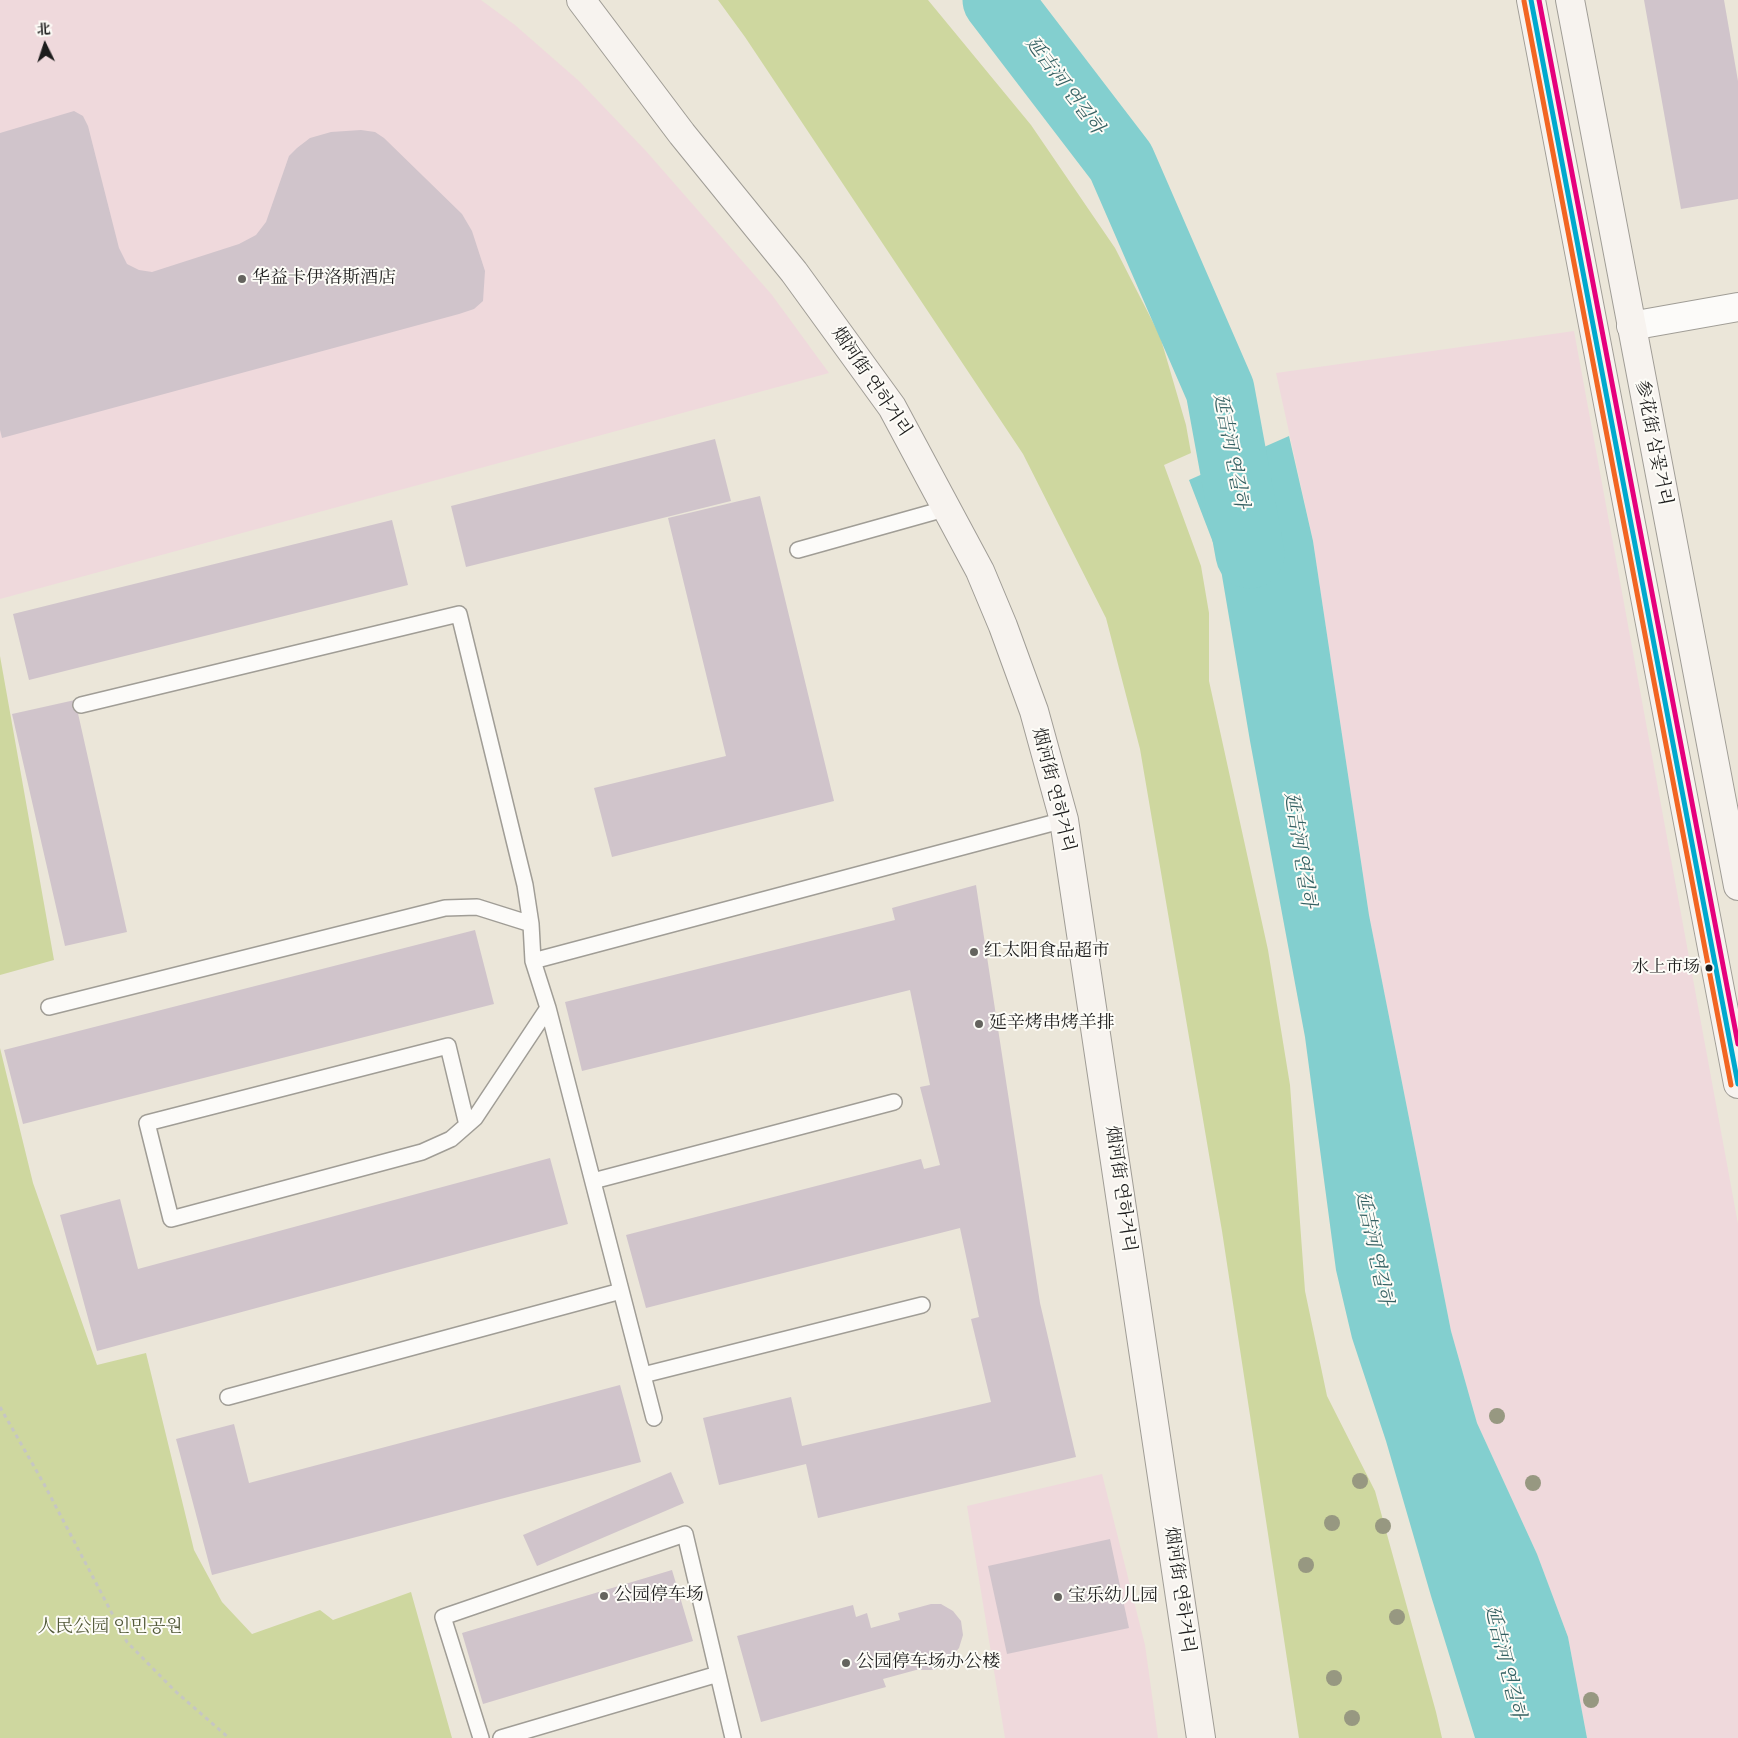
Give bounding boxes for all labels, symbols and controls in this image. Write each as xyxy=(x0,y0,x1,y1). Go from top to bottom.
north arrow xyxy=(20,20,70,70)
text: 北 xyxy=(36,21,51,39)
water label: 延吉河 연길하 xyxy=(1020,33,1108,139)
place label: 华益卡伊洛斯酒店 xyxy=(252,268,396,290)
marker: 华益卡伊洛斯酒店 xyxy=(236,273,248,285)
street label: 烟河街 연하거리 xyxy=(826,323,916,441)
street label: 参花街 삼꽃거리 xyxy=(1630,378,1676,508)
water label: 延吉河 연길하 xyxy=(1208,392,1252,510)
street label: 烟河街 연하거리 xyxy=(1027,726,1079,854)
water label: 延吉河 연길하 xyxy=(1279,791,1319,909)
place label: 红太阳食品超市 xyxy=(984,941,1110,963)
marker: 红太阳食品超市 xyxy=(968,946,980,958)
place label: 水上市场 xyxy=(1632,958,1700,978)
marker: 水上市场 xyxy=(1704,963,1714,973)
place label: 延辛烤串烤羊排 xyxy=(989,1013,1115,1035)
marker: 延辛烤串烤羊排 xyxy=(973,1018,985,1030)
street label: 烟河街 연하거리 xyxy=(1100,1124,1140,1254)
water label: 延吉河 연길하 xyxy=(1350,1189,1396,1307)
street label: 烟河街 연하거리 xyxy=(1159,1525,1199,1655)
place label: 公园停车场 xyxy=(614,1585,704,1607)
place label: 宝乐幼儿园 xyxy=(1068,1586,1158,1608)
marker: 公园停车场 xyxy=(598,1590,610,1602)
marker: 宝乐幼儿园 xyxy=(1052,1591,1064,1603)
water label: 延吉河 연길하 xyxy=(1479,1603,1529,1721)
park label: 人民公园 인민공원 xyxy=(37,1617,183,1639)
place label: 公园停车场办公楼 xyxy=(856,1652,1000,1674)
marker: 公园停车场办公楼 xyxy=(840,1657,852,1669)

